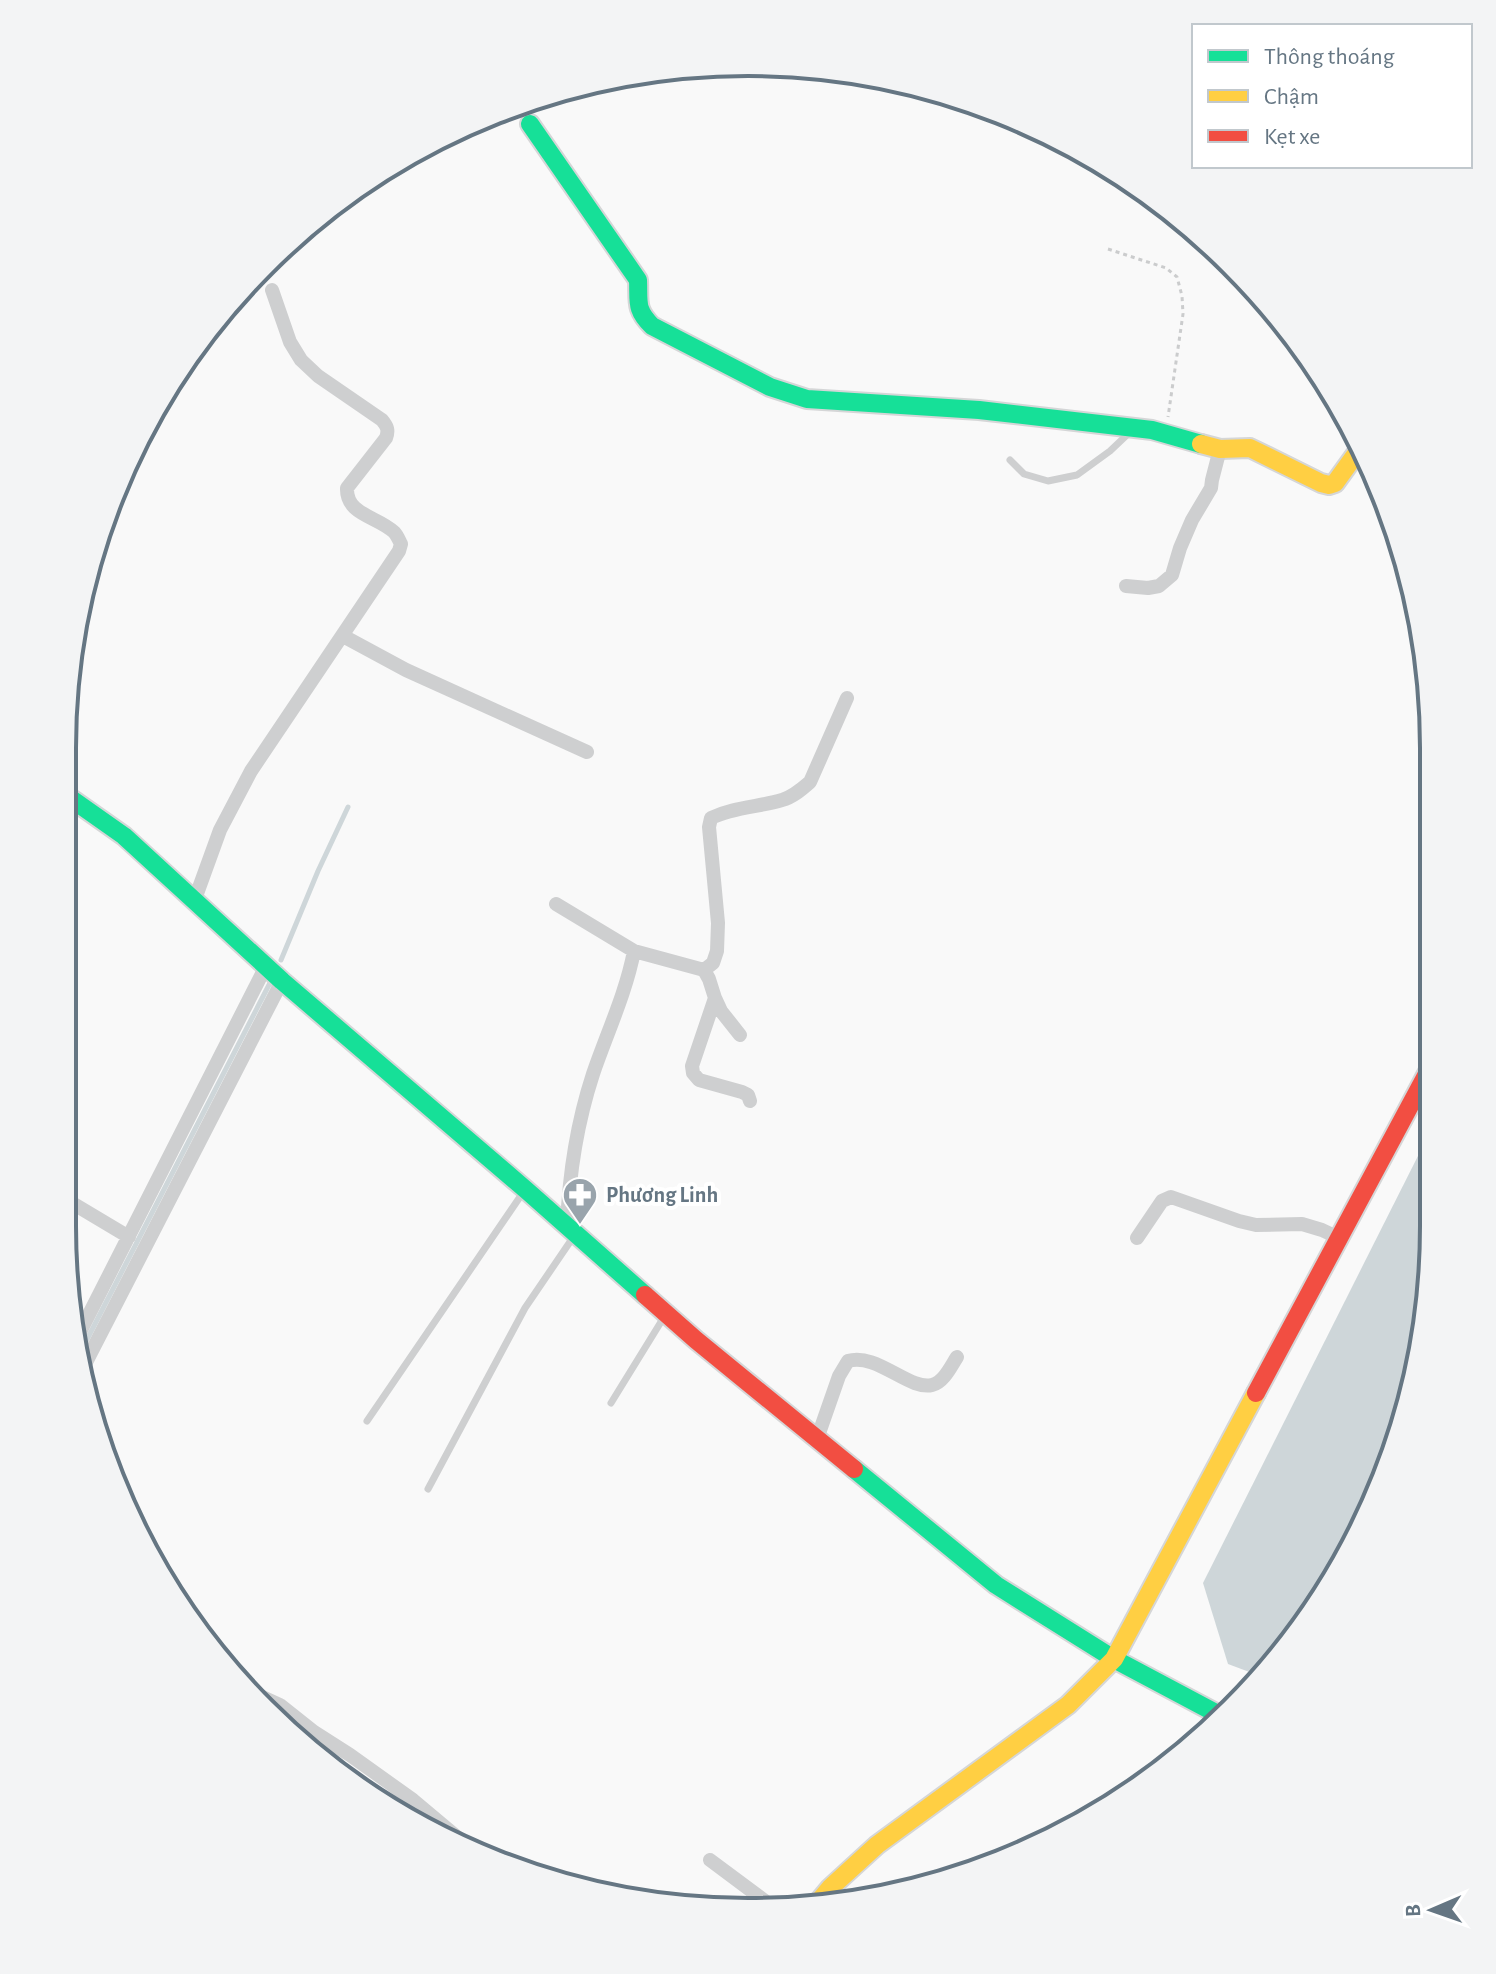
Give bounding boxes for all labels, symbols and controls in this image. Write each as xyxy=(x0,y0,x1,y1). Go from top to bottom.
legend xyxy=(1192,24,1472,168)
text: Thông thoáng xyxy=(1264,45,1395,69)
text: Chậm xyxy=(1264,85,1319,109)
text: Kẹt xe xyxy=(1264,125,1320,149)
pharmacy icon: Phương Linh xyxy=(561,1176,599,1226)
place label: Phương Linh xyxy=(606,1184,718,1206)
north arrow xyxy=(1392,1870,1472,1950)
text: B xyxy=(1402,1904,1424,1917)

